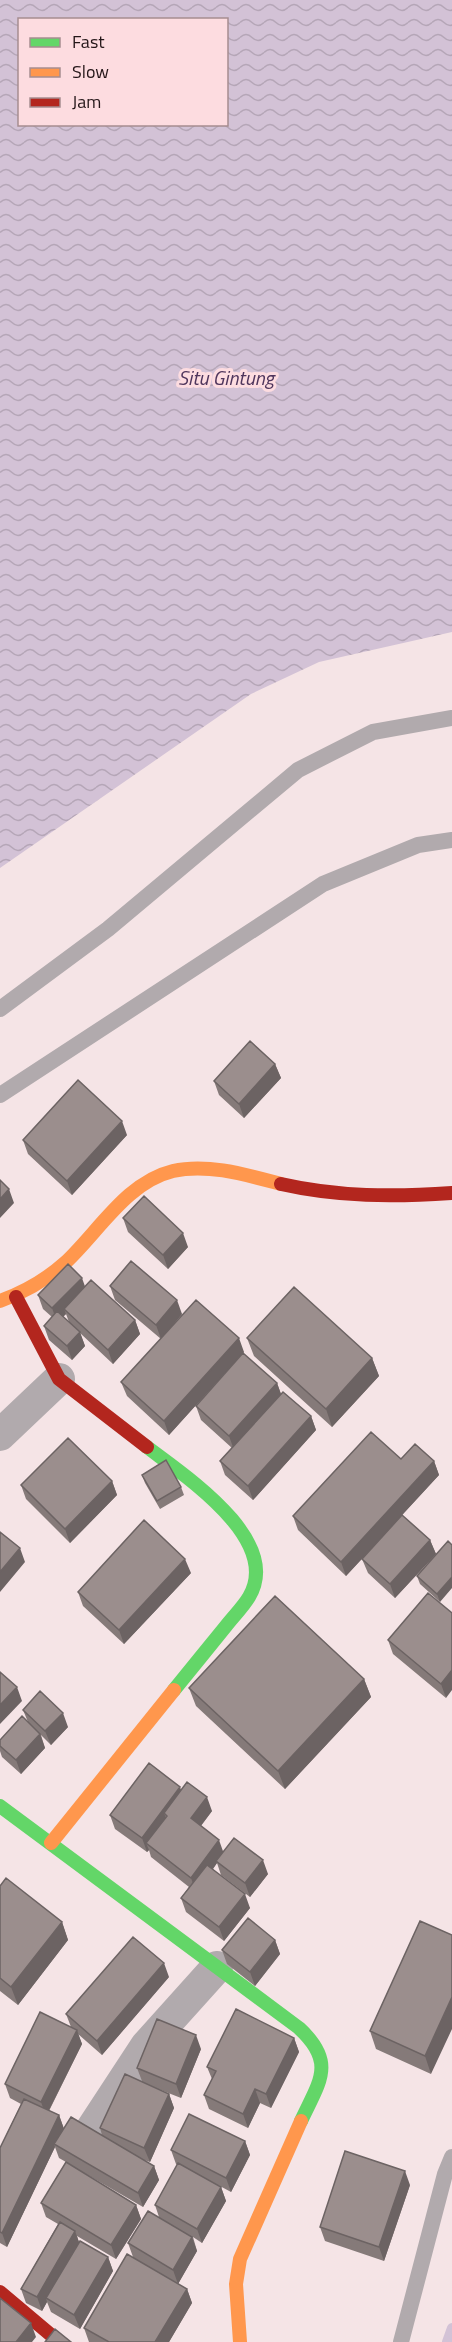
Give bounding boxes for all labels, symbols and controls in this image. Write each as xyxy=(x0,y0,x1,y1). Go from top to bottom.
legend xyxy=(18,18,228,126)
text: Fast xyxy=(72,28,105,55)
text: Slow xyxy=(72,58,109,85)
text: Jam xyxy=(72,88,101,115)
water label: Situ Gintung xyxy=(178,362,277,393)

